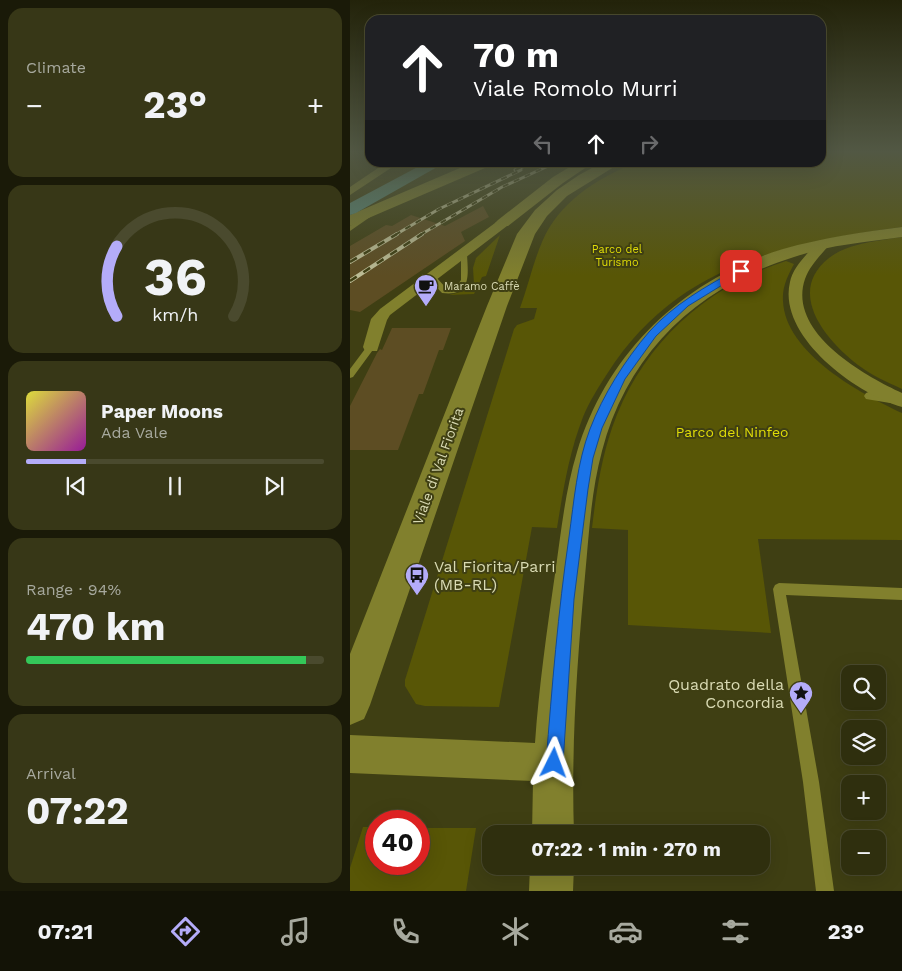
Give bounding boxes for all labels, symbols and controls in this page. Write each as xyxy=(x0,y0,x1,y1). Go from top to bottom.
text: 70 m xyxy=(473,34,559,76)
icon: ahead xyxy=(390,35,455,100)
text: Climate xyxy=(26,58,86,77)
text: Viale Romolo Murri xyxy=(473,76,678,101)
text: 23° xyxy=(143,83,207,127)
text: − xyxy=(26,89,43,122)
text: + xyxy=(307,89,324,122)
icon: left xyxy=(529,130,557,158)
icon: ahead xyxy=(582,130,610,158)
icon: right xyxy=(635,130,663,158)
park label: Parco del Turismo xyxy=(592,243,643,269)
text: 36 xyxy=(144,247,206,308)
pin xyxy=(720,250,762,292)
icon: arrive xyxy=(727,257,755,285)
cafe icon: Maramo Caffè xyxy=(413,273,439,307)
place label: Maramo Caffè xyxy=(444,280,520,293)
text: km/h xyxy=(152,304,198,325)
text: Paper Moons xyxy=(101,400,223,423)
street label: Viale di Val Fiorita xyxy=(409,405,467,527)
text: Ada Vale xyxy=(101,423,168,442)
park label: Parco del Ninfeo xyxy=(676,424,788,440)
icon: previous xyxy=(62,472,90,500)
icon: pause xyxy=(161,472,189,500)
icon: next xyxy=(260,472,288,500)
place label: Val Fiorita/Parri (MB-RL) xyxy=(434,557,556,594)
bus stop icon: Val Fiorita/Parri (MB-RL) xyxy=(404,562,430,596)
text: Range · 94% xyxy=(26,580,121,599)
text: 470 km xyxy=(26,605,166,649)
map controls xyxy=(841,665,886,875)
button: search xyxy=(841,665,886,710)
place label: Quadrato della Concordia xyxy=(668,675,784,712)
place icon: Quadrato della Concordia xyxy=(788,680,814,714)
button: layers xyxy=(841,720,886,765)
position arrow xyxy=(527,736,579,788)
text: Arrival xyxy=(26,764,76,783)
button: + xyxy=(841,775,886,820)
text: 07:22 xyxy=(26,789,129,833)
speed limit sign: 40 xyxy=(365,810,430,875)
button: − xyxy=(841,830,886,875)
text: 07:22 · 1 min · 270 m xyxy=(531,838,721,861)
icon: directions xyxy=(168,914,203,949)
icon: music xyxy=(278,914,313,949)
icon: phone xyxy=(388,914,423,949)
icon: climate xyxy=(498,914,533,949)
icon: car xyxy=(608,914,643,949)
icon: filters xyxy=(718,914,753,949)
text: 07:21 xyxy=(37,919,93,944)
text: 23° xyxy=(827,919,864,944)

